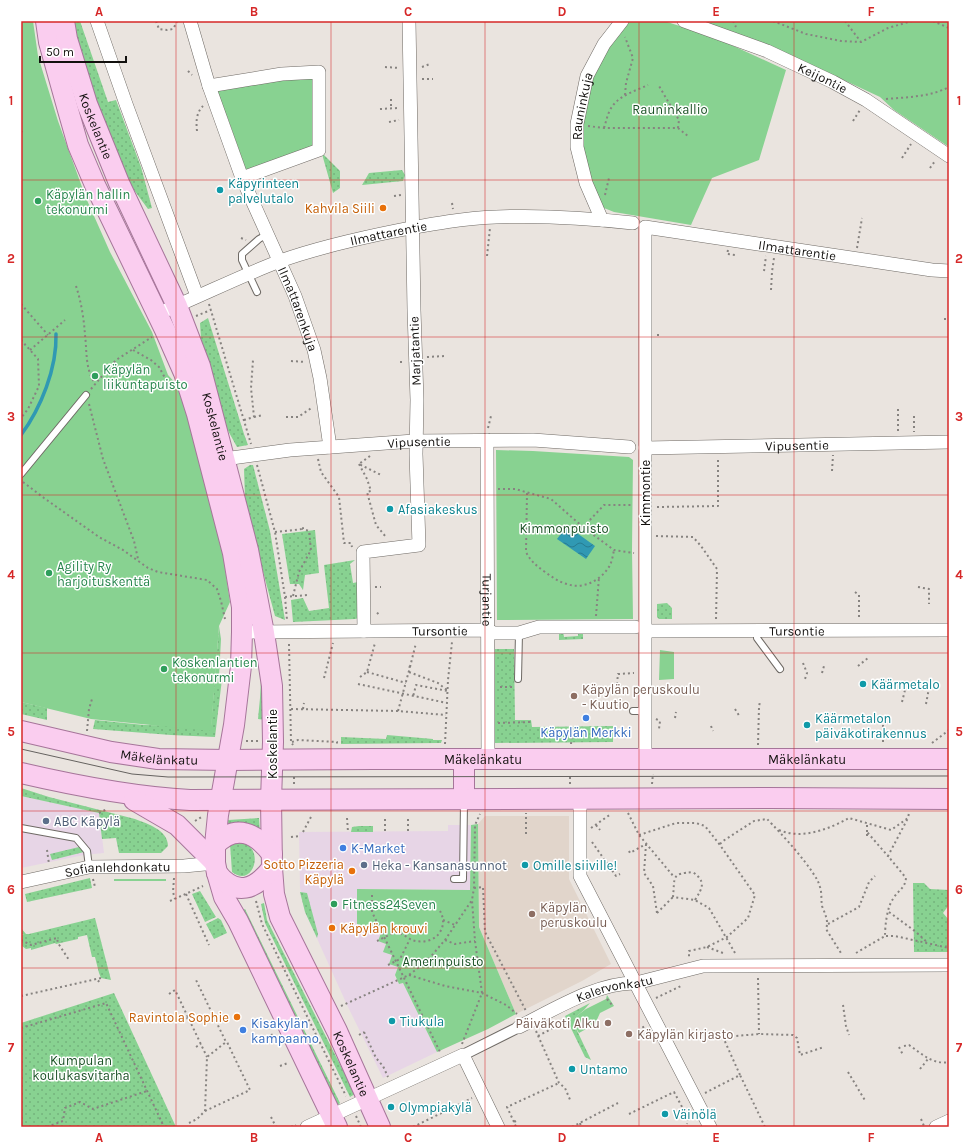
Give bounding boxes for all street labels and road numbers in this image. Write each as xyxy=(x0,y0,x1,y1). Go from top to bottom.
street label: Keijontie xyxy=(796,59,850,96)
street label: Rauninkuja xyxy=(569,69,596,140)
street label: Koskelantie xyxy=(77,91,116,162)
street label: Ilmattarentie xyxy=(348,218,428,248)
street label: Ilmattarentie xyxy=(757,237,837,263)
street label: Ilmattarenkuja xyxy=(275,264,321,353)
street label: Marjatantie xyxy=(406,316,424,386)
street label: Koskelantie xyxy=(200,390,232,462)
street label: Vipusentie xyxy=(387,433,451,450)
street label: Vipusentie xyxy=(765,437,829,453)
street label: Kimmontie xyxy=(638,459,653,526)
street label: Turjantie xyxy=(480,574,495,627)
street label: Tursontie xyxy=(412,623,468,638)
street label: Tursontie xyxy=(769,623,825,638)
street label: Koskelantie xyxy=(265,709,280,779)
street label: Mäkelänkatu xyxy=(119,746,198,767)
street label: Mäkelänkatu xyxy=(444,752,522,767)
street label: Mäkelänkatu xyxy=(768,752,846,767)
street label: Sofianlehdonkatu xyxy=(63,859,171,880)
street label: Kalervonkatu xyxy=(574,971,655,1005)
street label: Koskelantie xyxy=(330,1029,373,1099)

